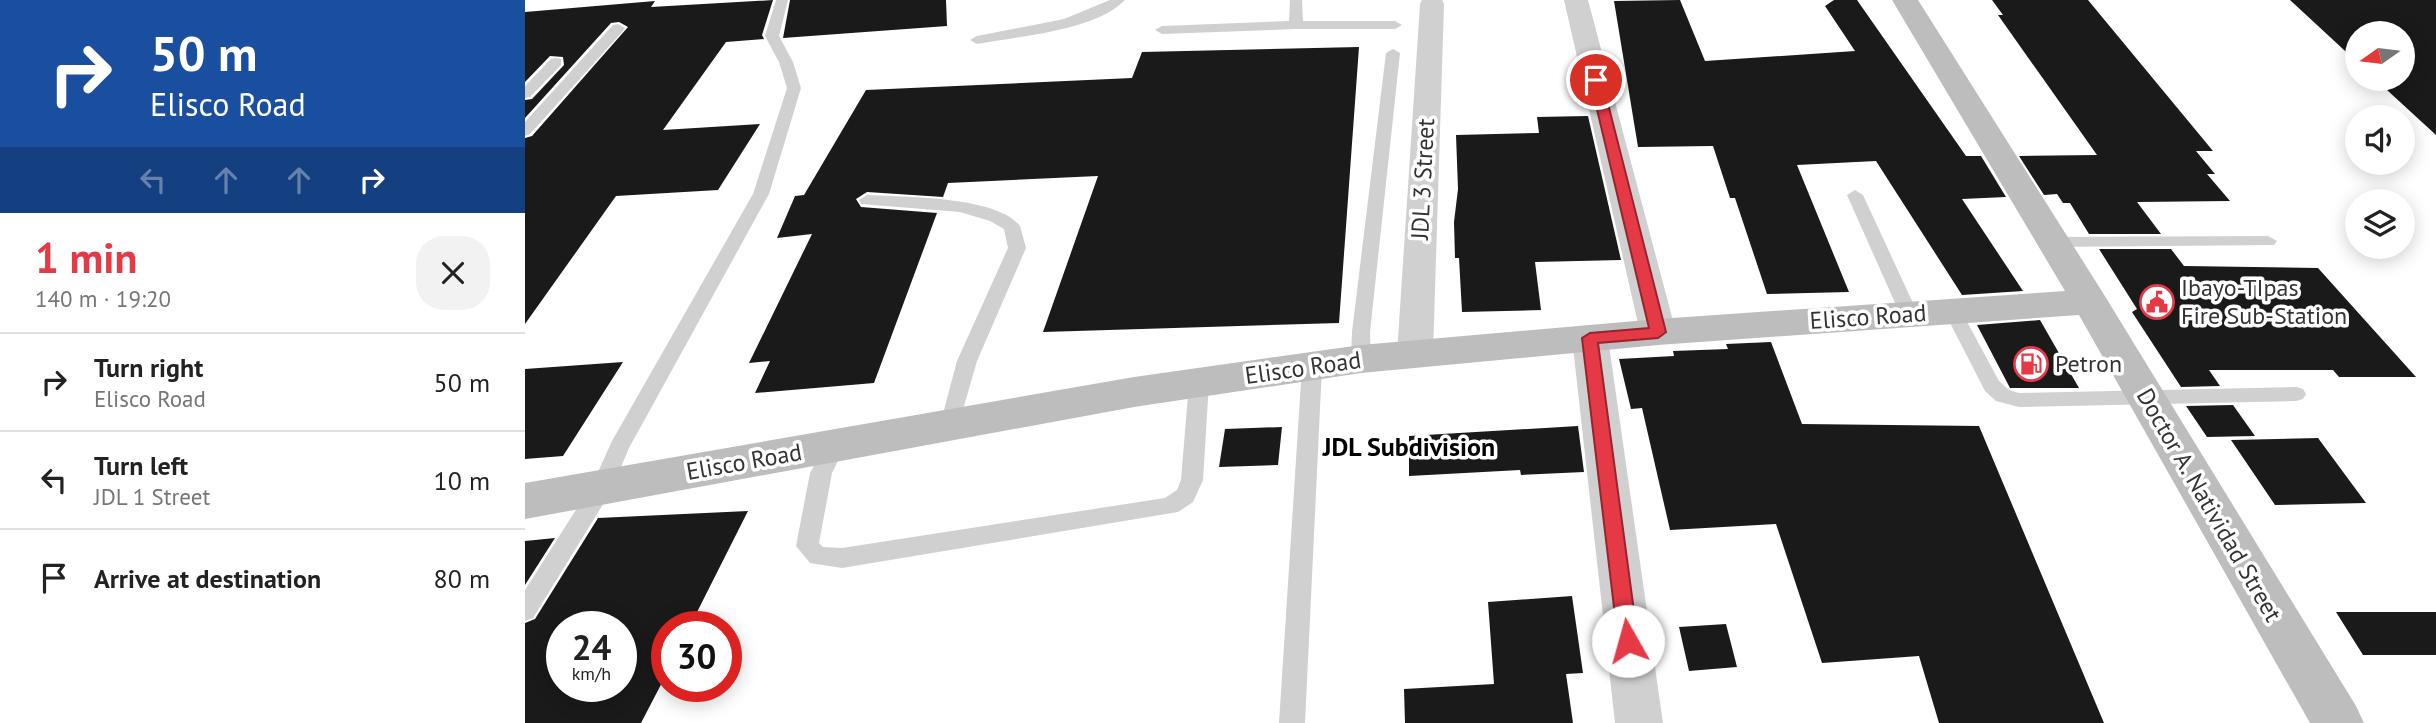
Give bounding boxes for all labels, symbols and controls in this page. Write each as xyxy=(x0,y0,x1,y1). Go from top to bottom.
text: 50 m xyxy=(150,21,257,85)
north arrow xyxy=(2345,21,2415,91)
map controls xyxy=(2345,21,2415,259)
icon: right xyxy=(35,28,126,119)
pin xyxy=(1566,50,1626,110)
icon: arrive xyxy=(1577,61,1615,99)
text: Elisco Road xyxy=(150,83,306,125)
button: sound xyxy=(2345,105,2415,175)
street label: JDL 3 Street xyxy=(1404,118,1441,241)
icon: left xyxy=(134,161,172,199)
icon: ahead xyxy=(207,161,245,199)
icon: ahead xyxy=(280,161,318,199)
icon: right xyxy=(353,161,391,199)
button: layers xyxy=(2345,189,2415,259)
text: 1 min xyxy=(35,230,137,285)
button: close xyxy=(416,236,490,310)
place label: Ibayo-TIpas Fire Sub-Station xyxy=(2181,272,2347,331)
public building icon: Ibayo-TIpas Fire Sub-Station xyxy=(2138,283,2176,321)
text: 140 m · 19:20 xyxy=(35,284,171,313)
street label: Elisco Road xyxy=(1809,297,1927,336)
street label: Elisco Road xyxy=(1243,344,1363,391)
fuel station icon: Petron xyxy=(2012,345,2050,383)
place label: Petron xyxy=(2055,348,2122,379)
text: Turn right xyxy=(94,351,203,384)
icon: right xyxy=(35,363,73,401)
text: 50 m xyxy=(434,366,490,399)
street label: Doctor A. Natividad Street xyxy=(2130,383,2289,627)
text: Elisco Road xyxy=(94,384,206,413)
district label: JDL Subdivision xyxy=(1322,430,1495,463)
street label: Elisco Road xyxy=(684,436,804,487)
text: Turn left xyxy=(94,449,188,482)
icon: left xyxy=(35,461,73,499)
text: 10 m xyxy=(434,464,490,497)
text: JDL 1 Street xyxy=(94,482,210,511)
icon: arrive xyxy=(35,559,73,597)
text: Arrive at destination xyxy=(94,562,321,595)
text: 80 m xyxy=(434,562,490,595)
position arrow xyxy=(1591,604,1665,678)
speed limit sign: 30 xyxy=(651,611,742,702)
text: 24 xyxy=(572,624,611,670)
text: km/h xyxy=(572,662,611,685)

